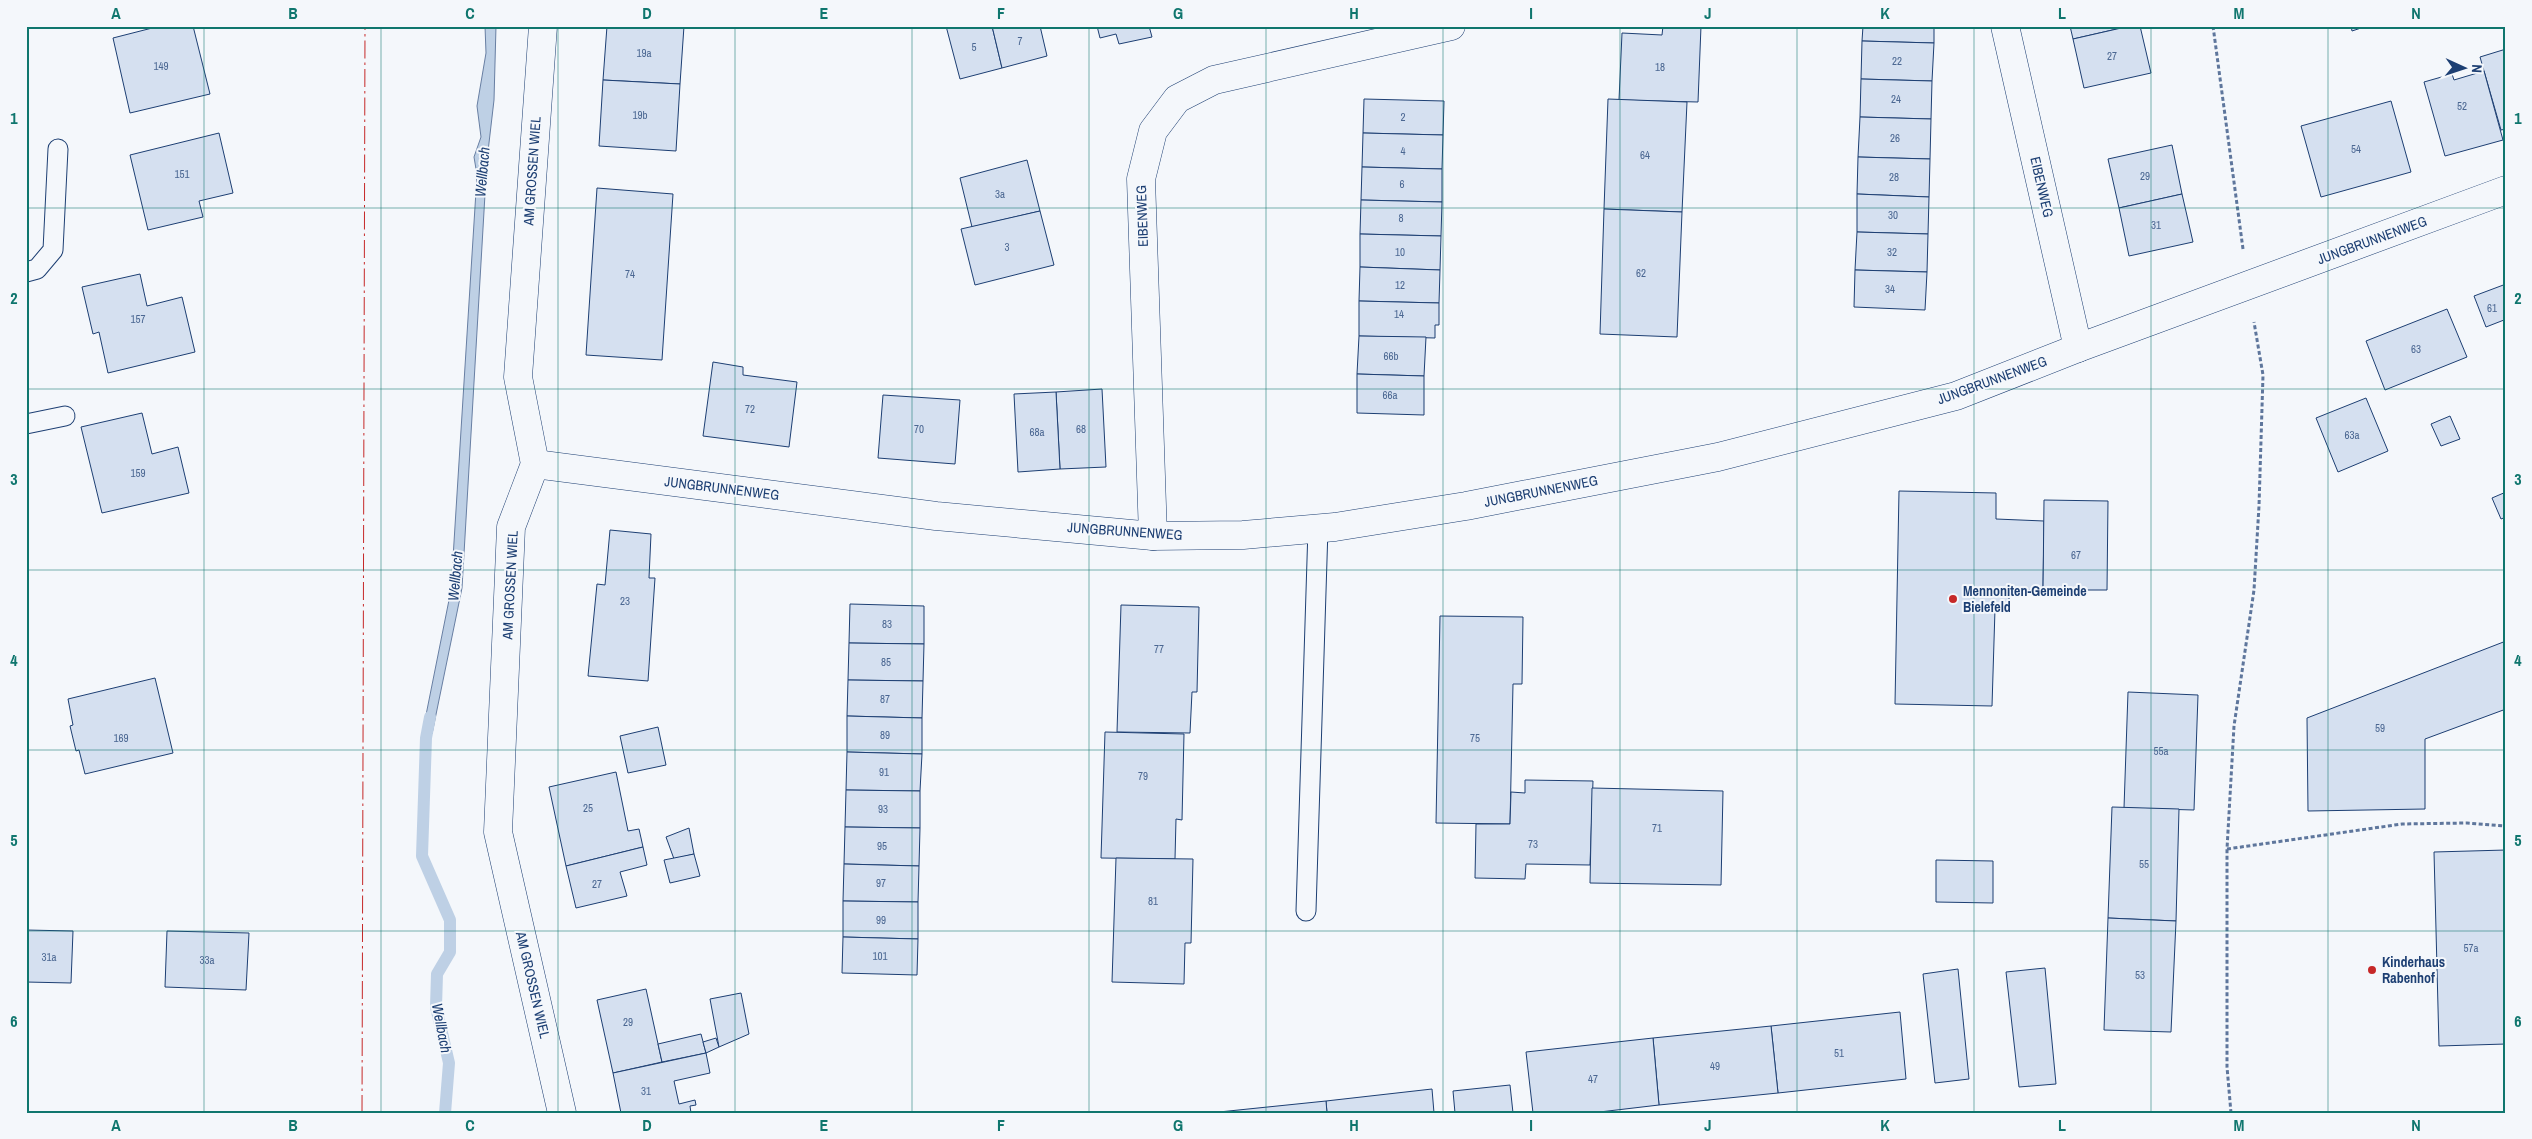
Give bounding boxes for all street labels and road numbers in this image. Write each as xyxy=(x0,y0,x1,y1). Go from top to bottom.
street label: AM GROSSEN WIEL xyxy=(519,115,545,227)
street label: EIBENWEG xyxy=(2026,155,2058,219)
street label: EIBENWEG xyxy=(1132,185,1152,247)
street label: JUNGBRUNNENWEG xyxy=(2315,212,2429,268)
street label: JUNGBRUNNENWEG xyxy=(1935,352,2049,408)
street label: JUNGBRUNNENWEG xyxy=(1483,471,1599,511)
street label: JUNGBRUNNENWEG xyxy=(664,472,780,504)
street label: JUNGBRUNNENWEG xyxy=(1067,518,1183,544)
street label: AM GROSSEN WIEL xyxy=(498,529,522,641)
street label: AM GROSSEN WIEL xyxy=(512,929,554,1041)

